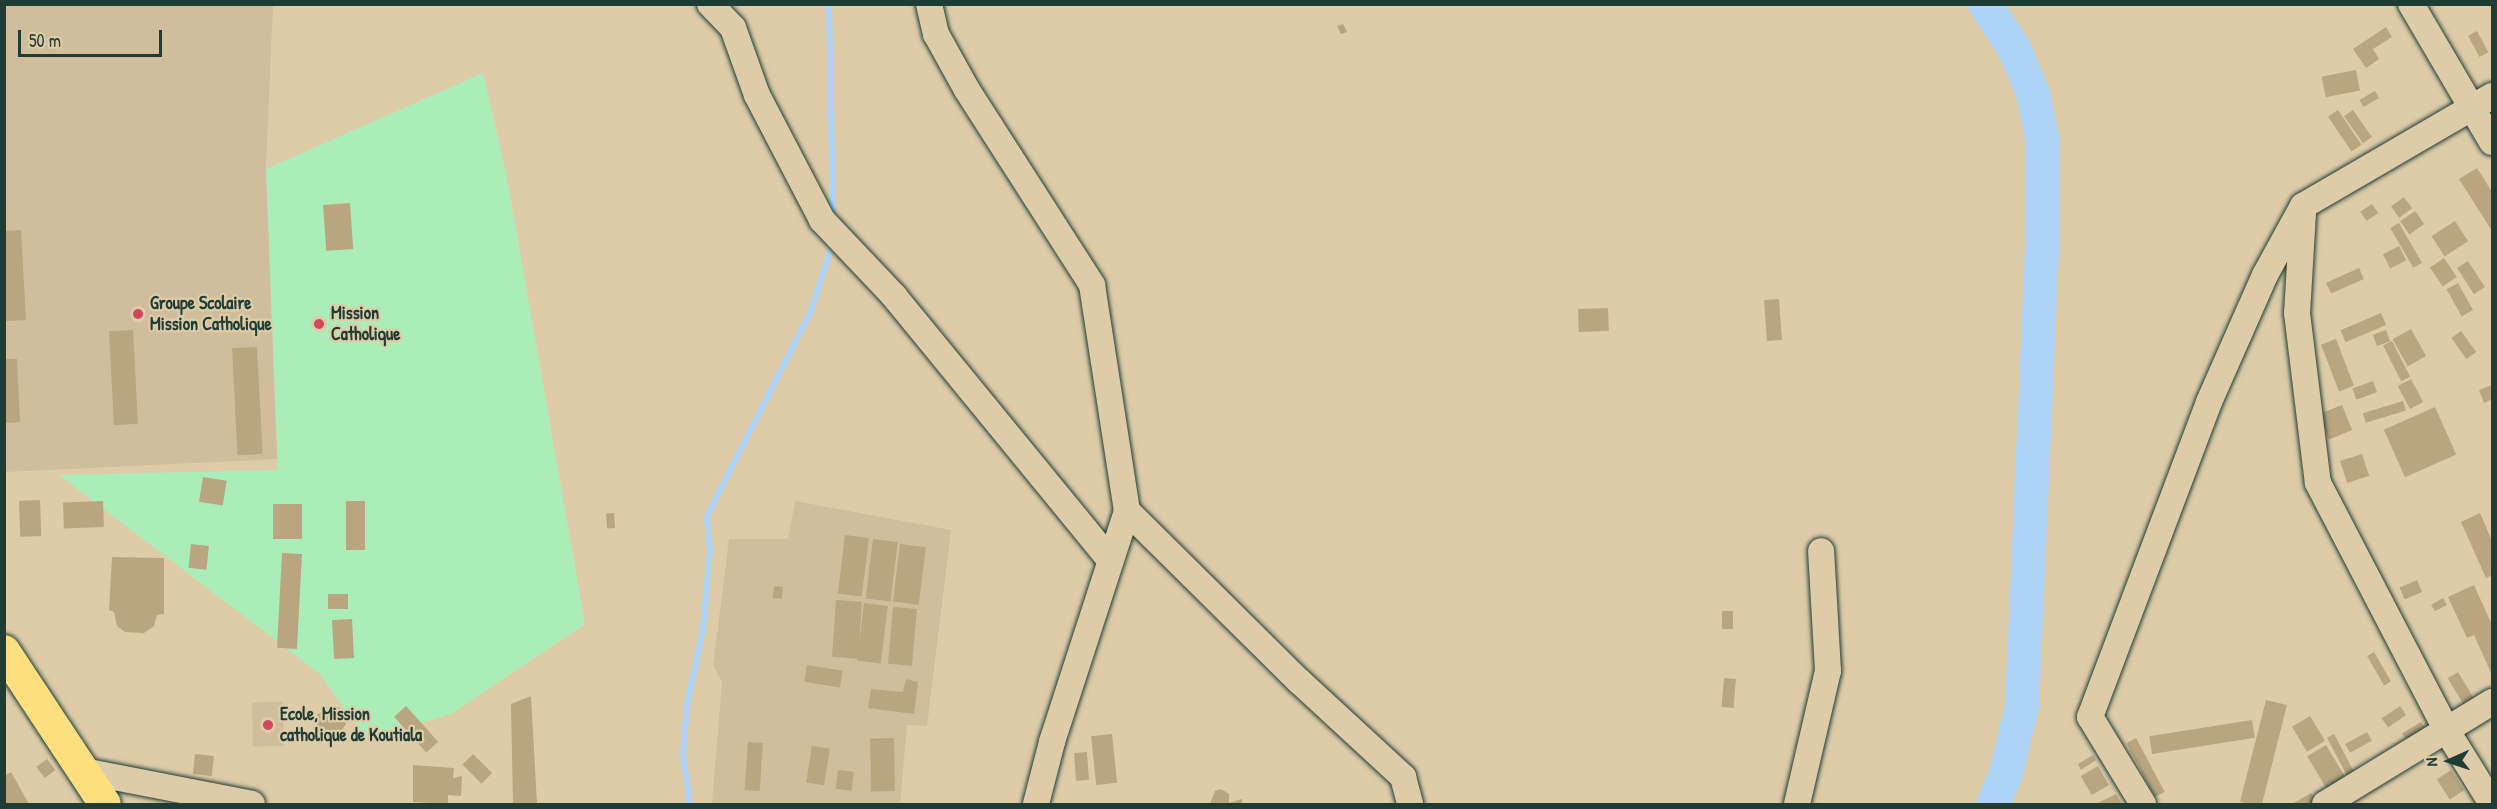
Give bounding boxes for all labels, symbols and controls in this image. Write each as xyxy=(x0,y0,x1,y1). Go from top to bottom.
scale bar xyxy=(21,18,165,56)
text: 50 m xyxy=(29,28,61,53)
place label: Groupe Scolaire Mission Catholique xyxy=(150,293,272,336)
place label: Mission Catholique xyxy=(331,303,400,346)
marker: Groupe Scolaire Mission Catholique xyxy=(131,307,145,321)
marker: Mission Catholique xyxy=(312,317,326,331)
place label: Ecole, Mission catholique de Koutiala xyxy=(280,704,422,746)
marker: Ecole, Mission catholique de Koutiala xyxy=(261,718,275,732)
north arrow xyxy=(2419,731,2479,791)
text: N xyxy=(2420,757,2442,767)

